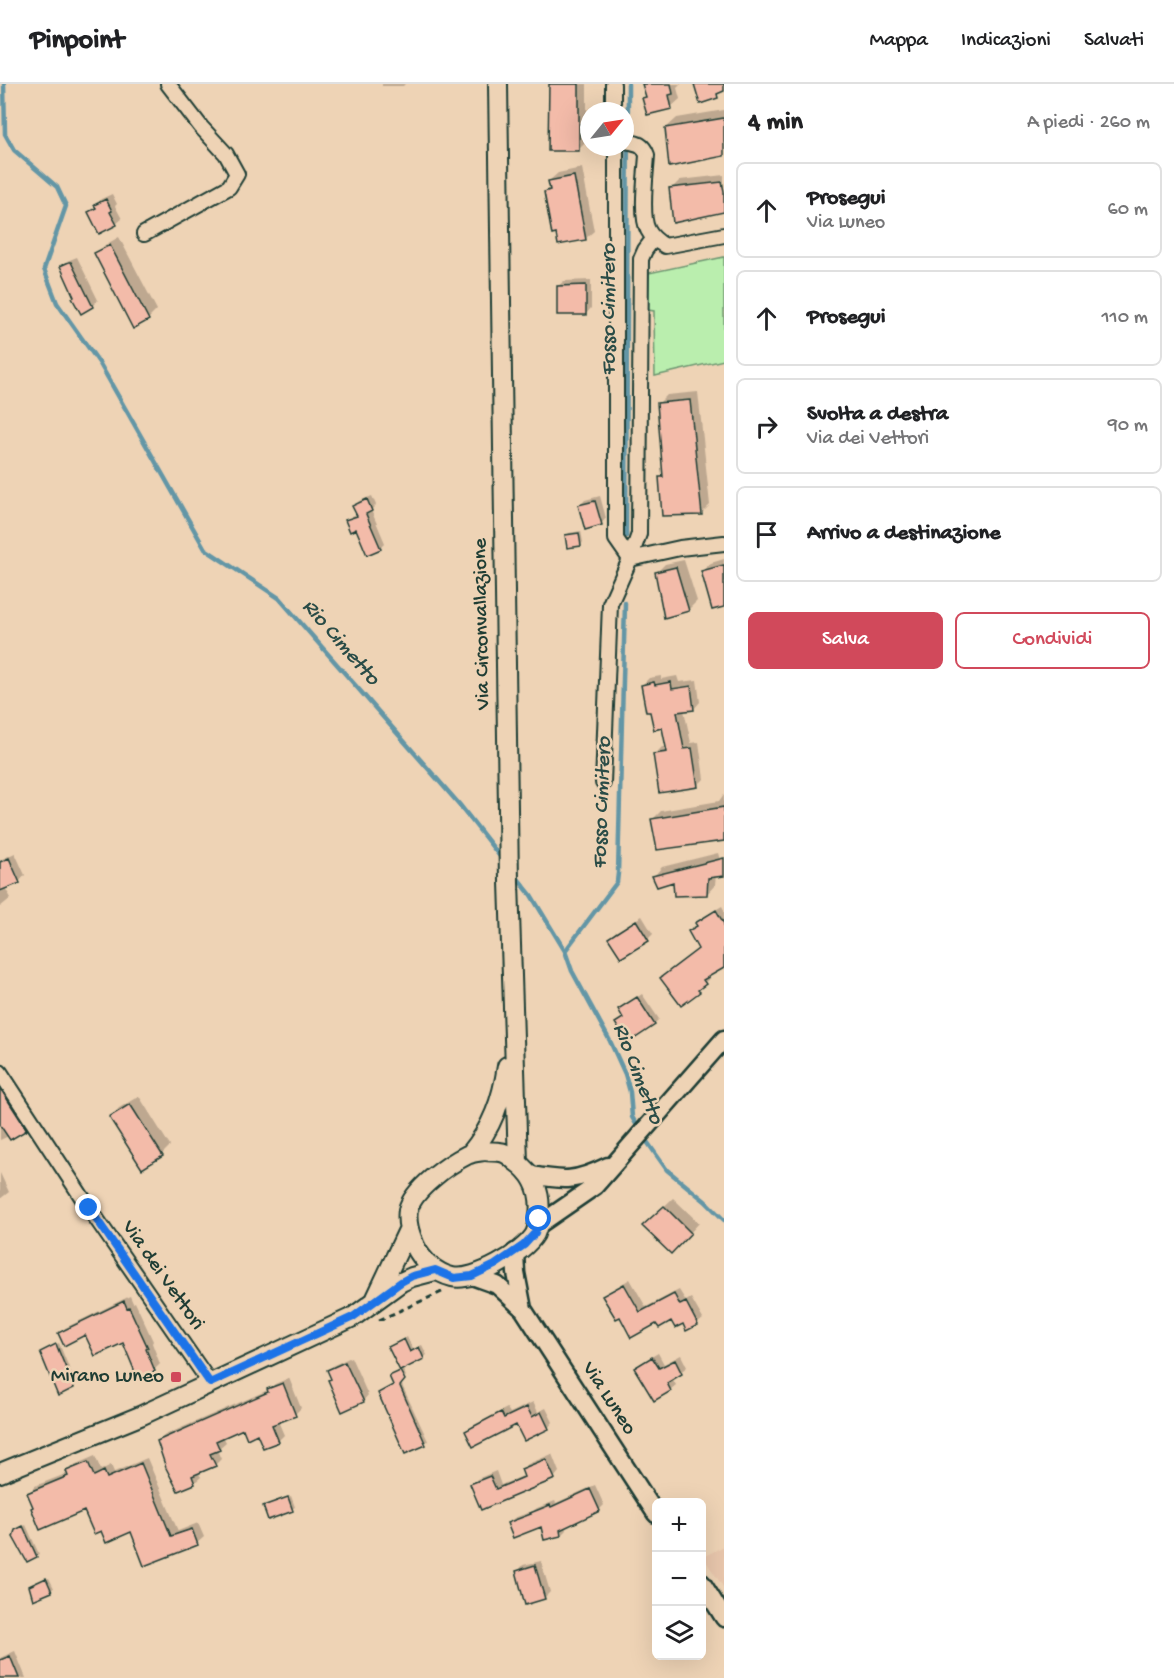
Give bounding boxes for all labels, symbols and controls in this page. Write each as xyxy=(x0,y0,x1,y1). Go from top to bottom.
text: Pinpoint xyxy=(30,25,124,58)
text: Mappa xyxy=(869,29,928,54)
text: Indicazioni xyxy=(961,29,1051,54)
text: Salvati xyxy=(1084,29,1144,54)
north arrow xyxy=(580,102,634,156)
text: 4 min xyxy=(748,108,803,139)
text: A piedi · 260 m xyxy=(1027,112,1150,135)
text: Prosegui xyxy=(807,186,885,212)
icon: ahead xyxy=(750,194,783,227)
text: 60 m xyxy=(1108,199,1148,222)
text: Via Luneo xyxy=(807,212,885,235)
water label: Fosso Cimitero xyxy=(597,242,623,376)
icon: ahead xyxy=(750,302,783,335)
text: Prosegui xyxy=(807,305,885,331)
text: 110 m xyxy=(1102,307,1148,330)
text: Svolta a destra xyxy=(807,402,948,428)
icon: right xyxy=(750,410,783,443)
text: 90 m xyxy=(1108,415,1148,438)
text: Via dei Vettori xyxy=(807,428,929,451)
icon: arrive xyxy=(750,518,783,551)
text: Arrivo a destinazione xyxy=(807,521,1001,547)
street label: Via Circonvallazione xyxy=(469,537,497,711)
water label: Rio Cimetto xyxy=(295,594,386,693)
button: Salva xyxy=(748,612,943,669)
button: Condividi xyxy=(955,612,1150,669)
water label: Fosso Cimitero xyxy=(588,735,618,869)
water label: Rio Cimetto xyxy=(606,1020,669,1130)
route end xyxy=(75,1194,101,1220)
route start xyxy=(525,1205,551,1231)
street label: Via dei Vettori xyxy=(114,1216,209,1336)
street label: Via Luneo xyxy=(575,1357,641,1440)
place label: Mirano Luneo xyxy=(51,1365,164,1390)
marker: Mirano Luneo xyxy=(169,1370,183,1384)
map controls xyxy=(652,1498,706,1660)
button: + xyxy=(652,1498,706,1552)
button: − xyxy=(652,1552,706,1606)
button: layers xyxy=(652,1606,706,1660)

